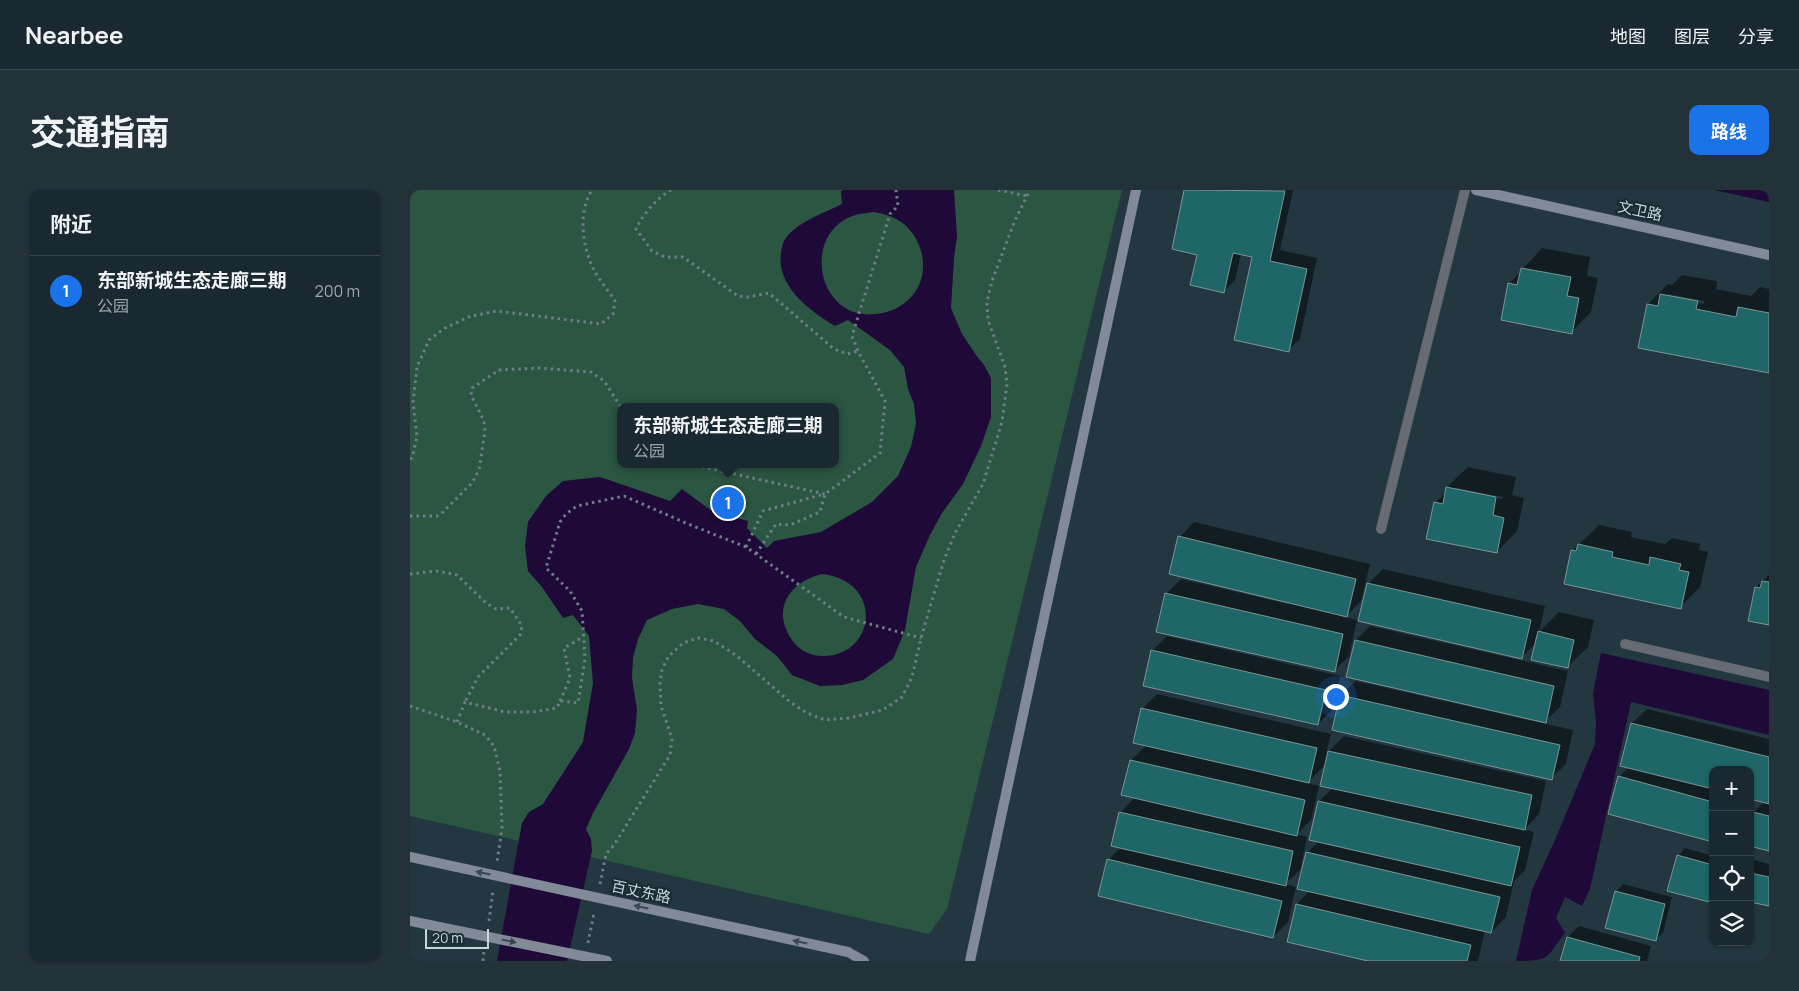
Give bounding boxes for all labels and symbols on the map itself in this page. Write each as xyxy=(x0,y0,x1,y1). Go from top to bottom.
street label: 文卫路 xyxy=(1616,196,1664,225)
pin: 1 xyxy=(712,484,744,522)
your location xyxy=(1323,684,1349,710)
one-way arrow xyxy=(475,869,490,877)
street label: 百丈东路 xyxy=(610,875,673,908)
one-way arrow xyxy=(634,903,649,911)
scale bar xyxy=(425,926,489,949)
one-way arrow xyxy=(502,937,517,945)
one-way arrow xyxy=(793,938,808,946)

